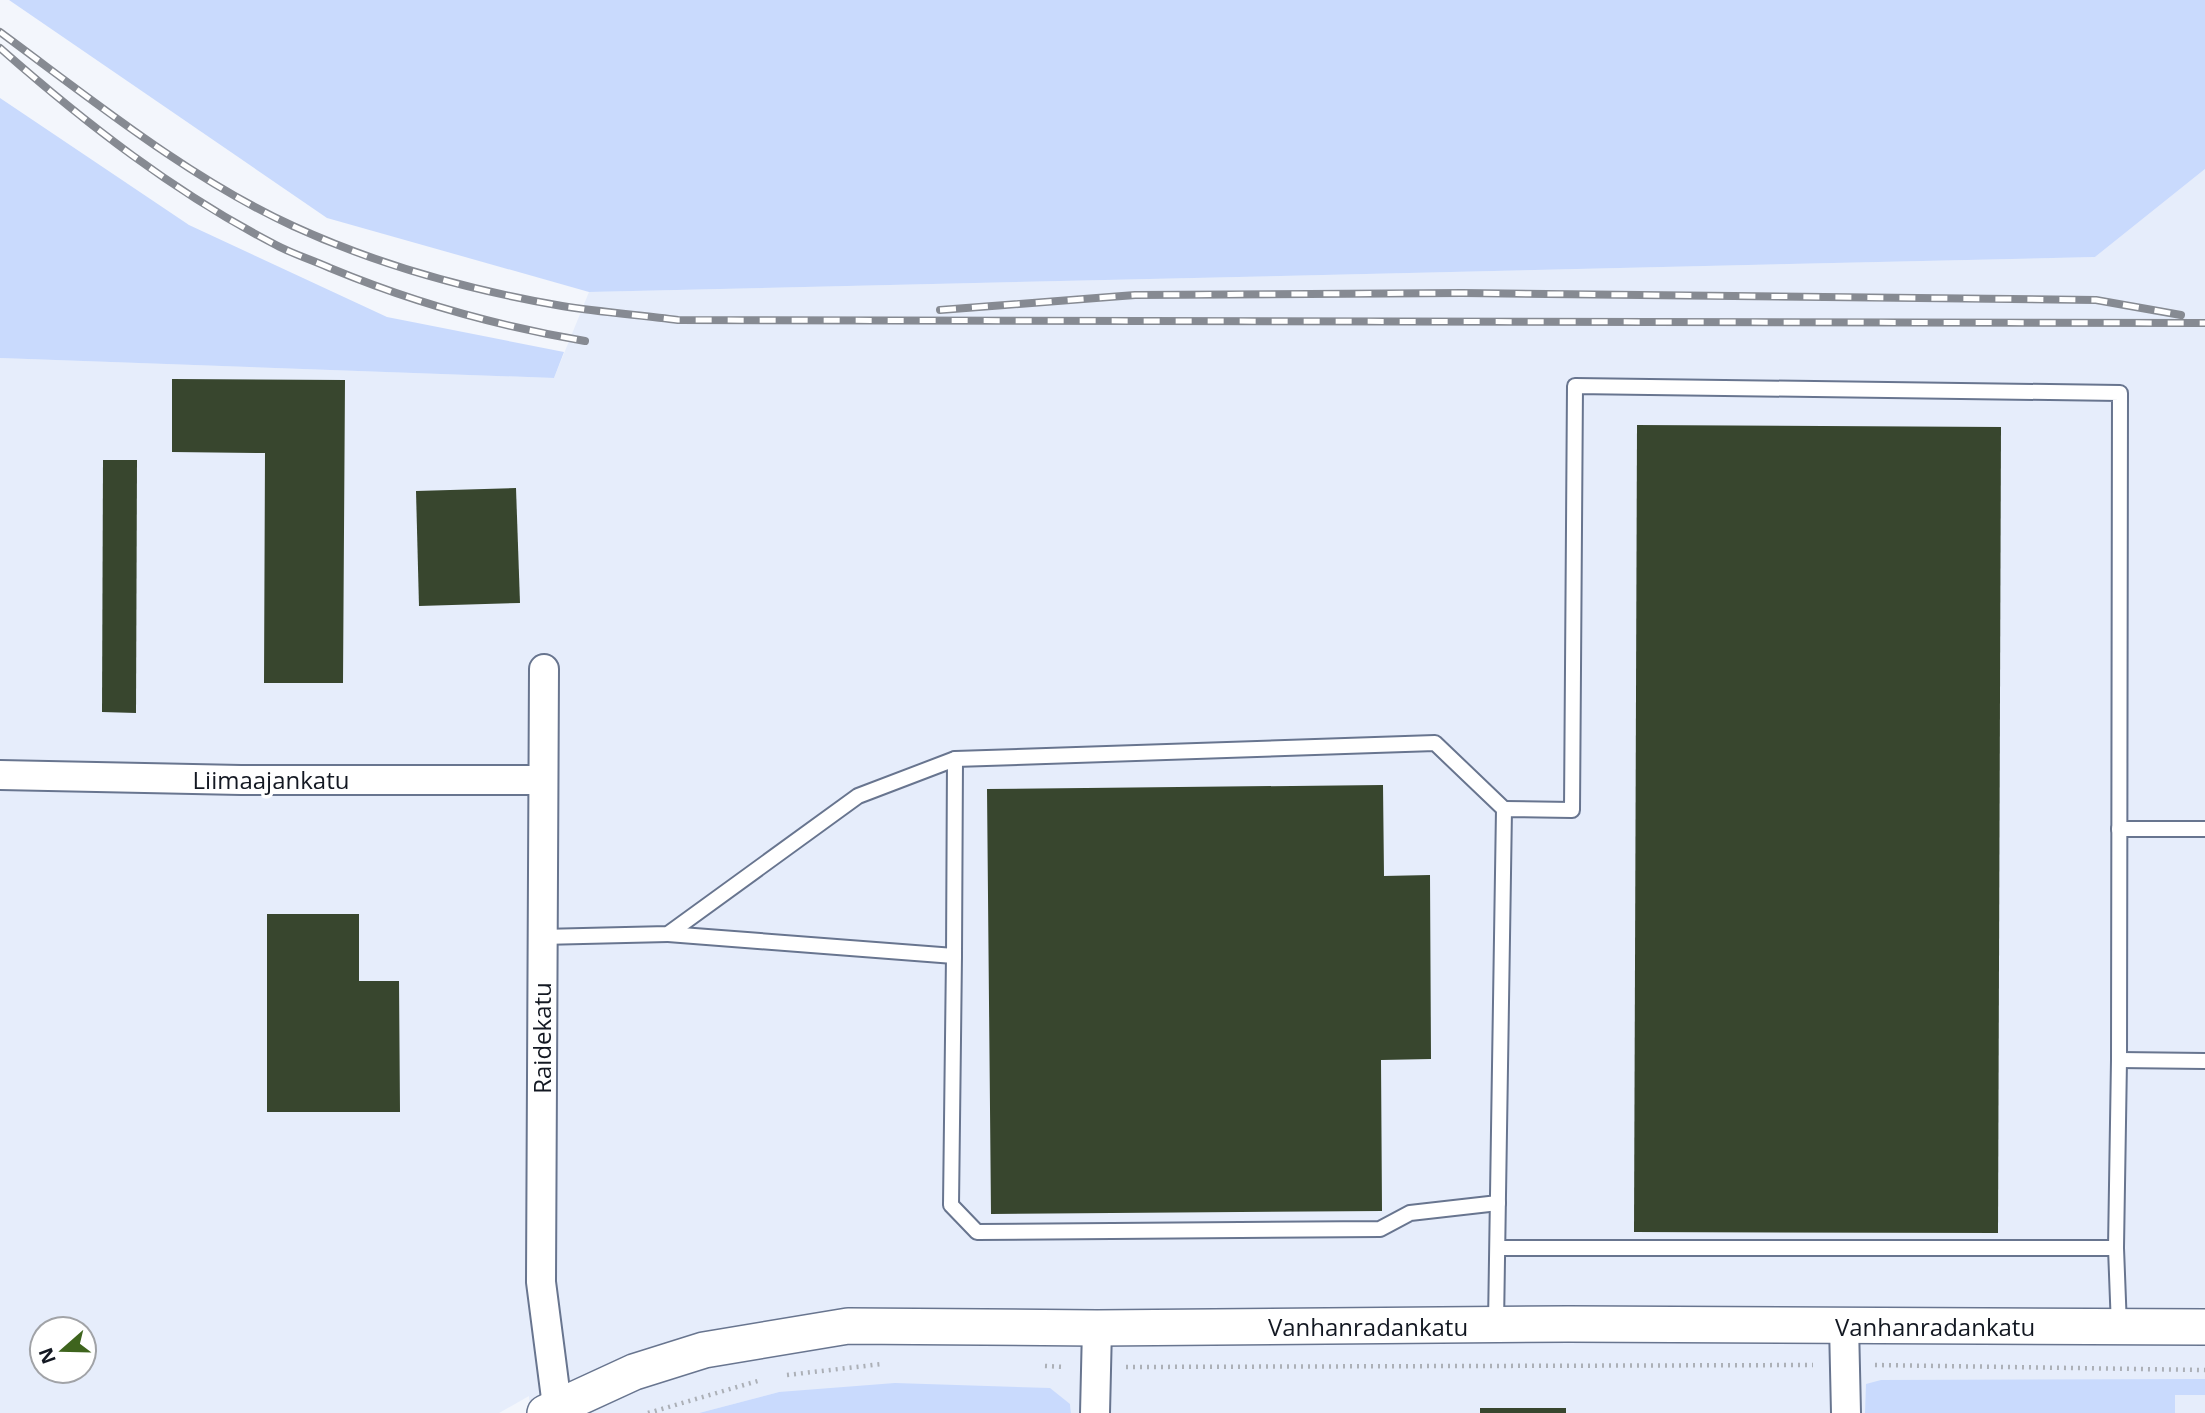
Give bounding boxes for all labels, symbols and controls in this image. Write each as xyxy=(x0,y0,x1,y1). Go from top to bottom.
street label: Liimaajankatu xyxy=(193,763,349,796)
street label: Raidekatu xyxy=(525,982,558,1094)
street label: Vanhanradankatu xyxy=(1268,1310,1468,1343)
street label: Vanhanradankatu xyxy=(1835,1310,2035,1343)
north arrow xyxy=(28,1315,98,1385)
text: N xyxy=(32,1344,62,1368)

